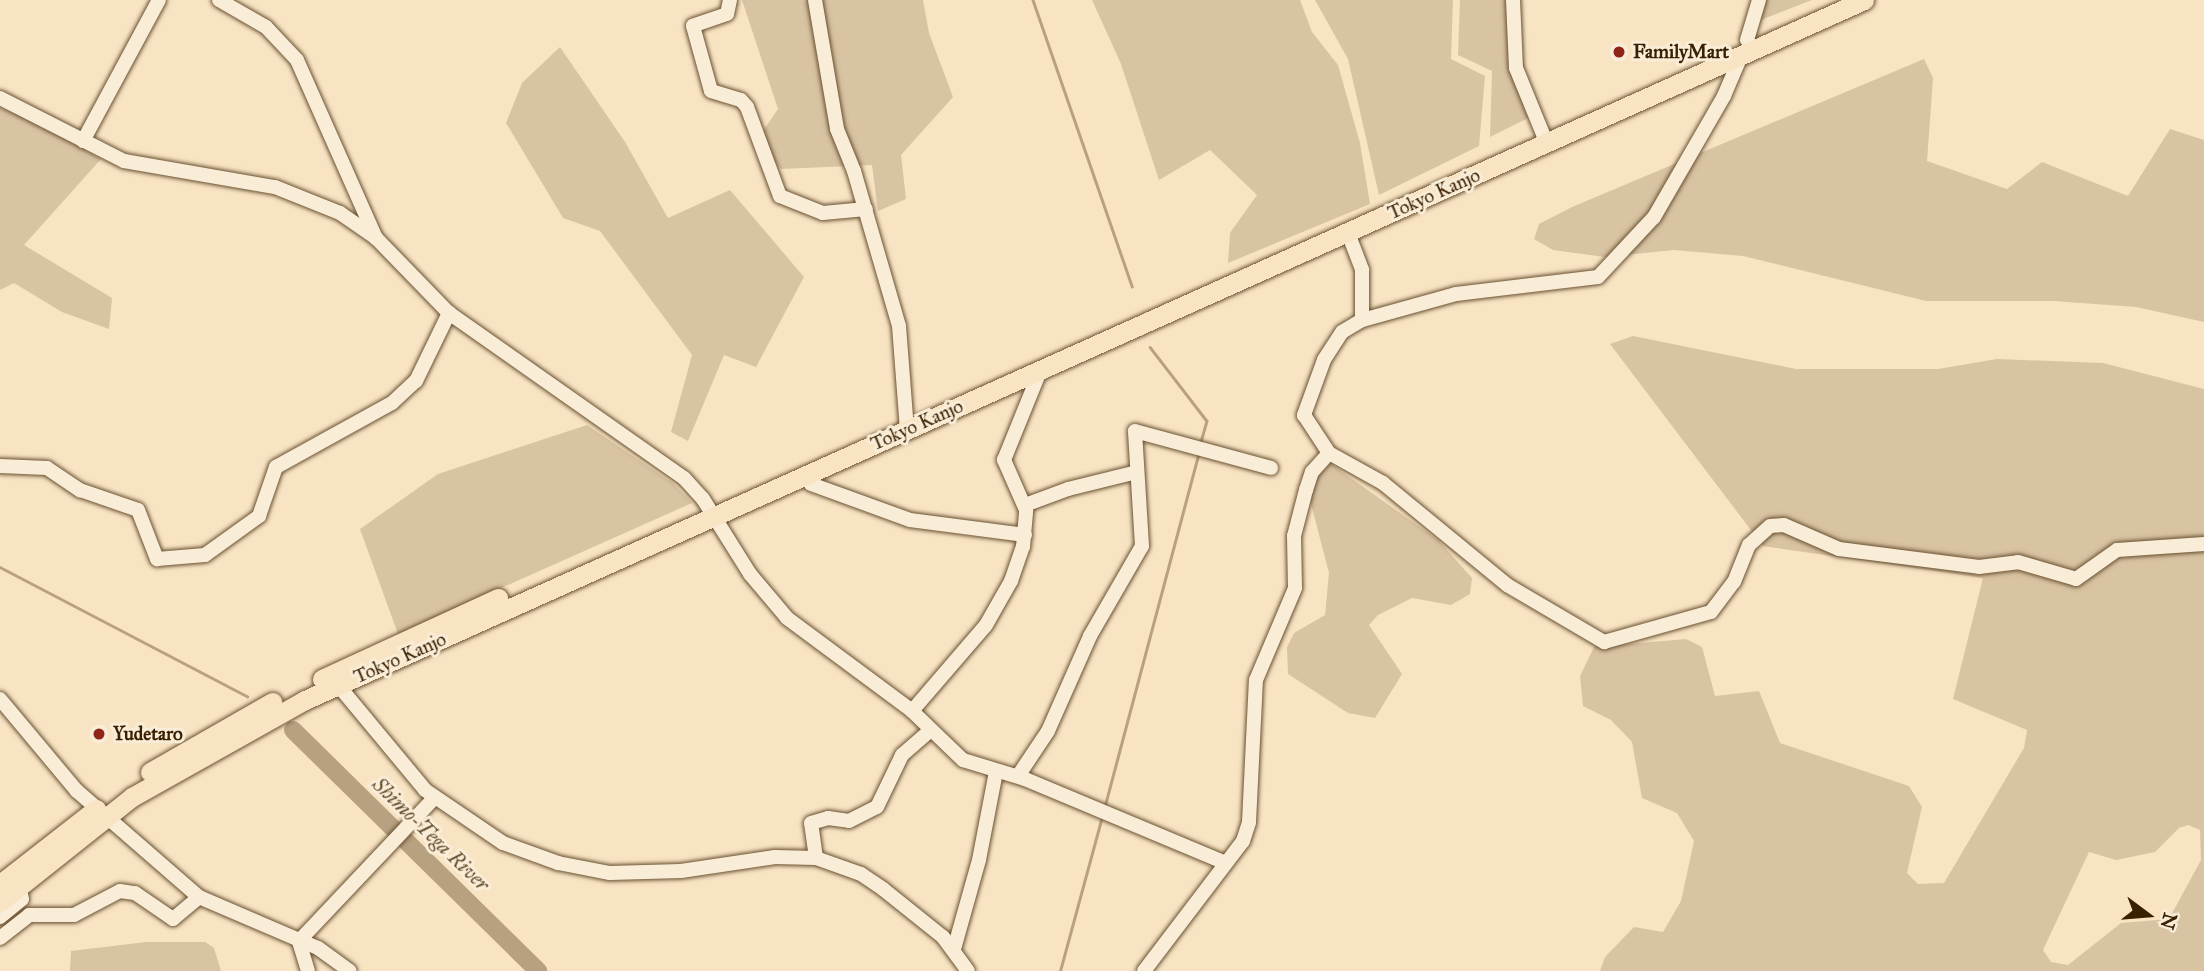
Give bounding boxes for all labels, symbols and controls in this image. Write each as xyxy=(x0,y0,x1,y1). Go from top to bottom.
place label: FamilyMart xyxy=(1633,41,1729,63)
marker: FamilyMart xyxy=(1611,44,1627,60)
street label: Tokyo Kanjo xyxy=(1384,164,1484,224)
street label: Tokyo Kanjo xyxy=(867,395,967,455)
street label: Tokyo Kanjo xyxy=(350,628,450,688)
place label: Yudetaro xyxy=(113,723,183,745)
marker: Yudetaro xyxy=(91,726,107,742)
water label: Shimo-Tega River xyxy=(367,772,495,896)
north arrow xyxy=(2113,880,2183,950)
text: N xyxy=(2155,910,2182,932)

